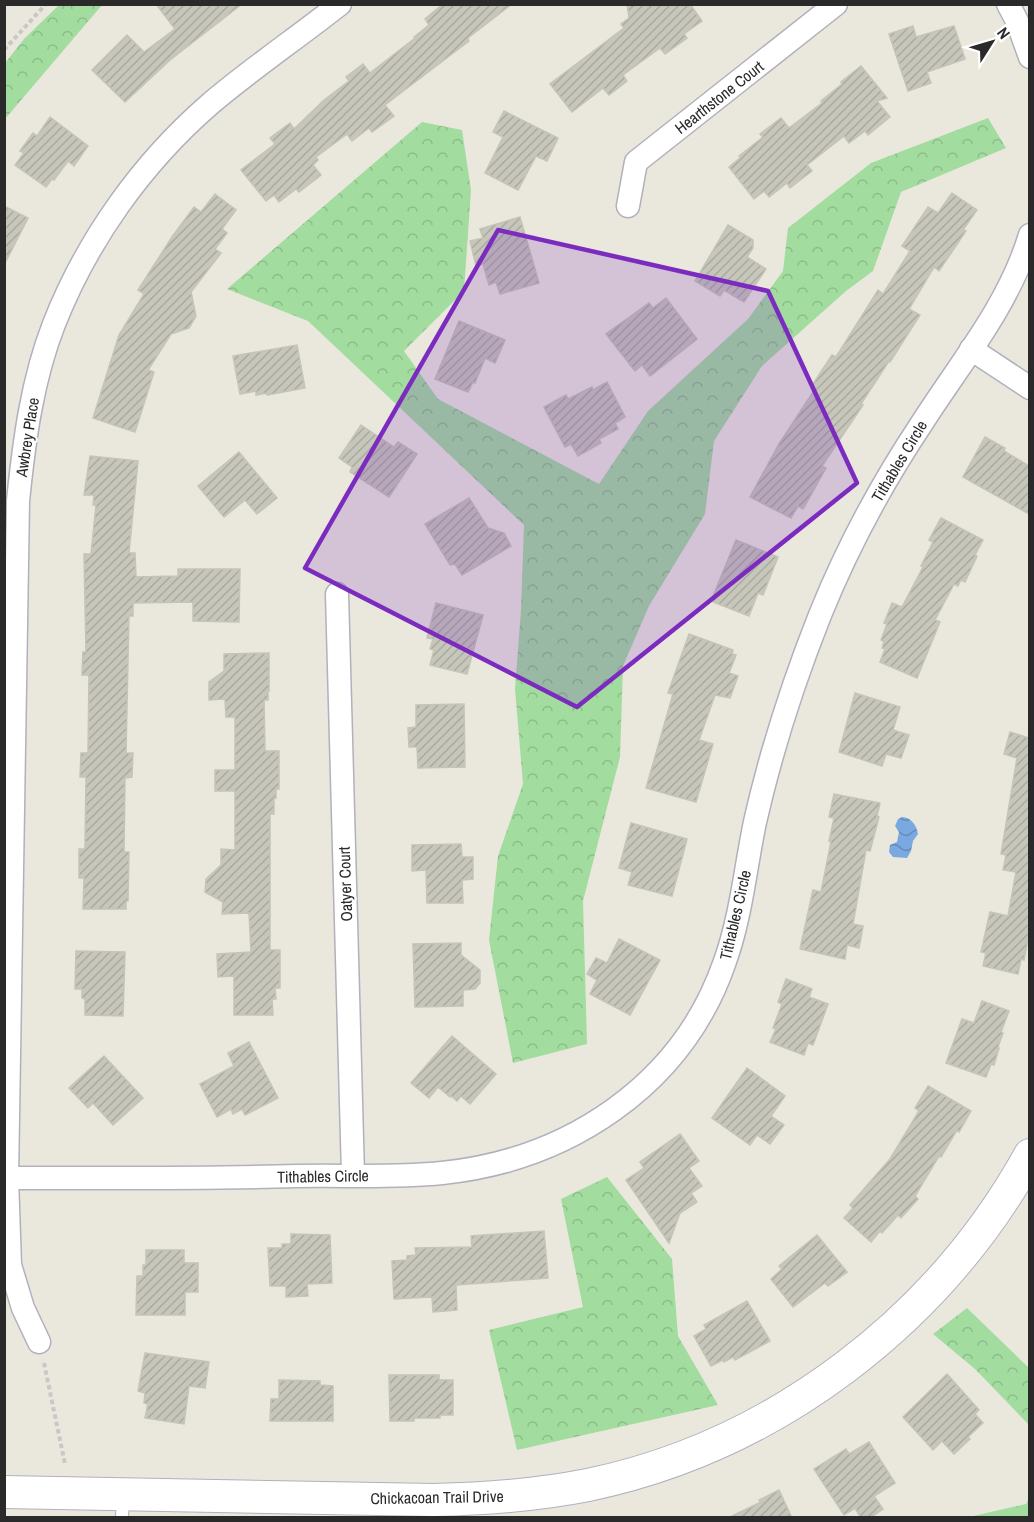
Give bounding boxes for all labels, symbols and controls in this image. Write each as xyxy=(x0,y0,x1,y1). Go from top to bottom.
north arrow xyxy=(962,12,1022,72)
text: N xyxy=(992,23,1016,43)
street label: Hearthstone Court xyxy=(670,55,768,139)
street label: Awbrey Place xyxy=(10,396,44,479)
street label: Tithables Circle xyxy=(866,416,932,506)
street label: Oatyer Court xyxy=(333,846,357,922)
street label: Tithables Circle xyxy=(714,868,756,962)
street label: Tithables Circle xyxy=(277,1164,369,1188)
street label: Chickacoan Trail Drive xyxy=(370,1485,504,1509)

